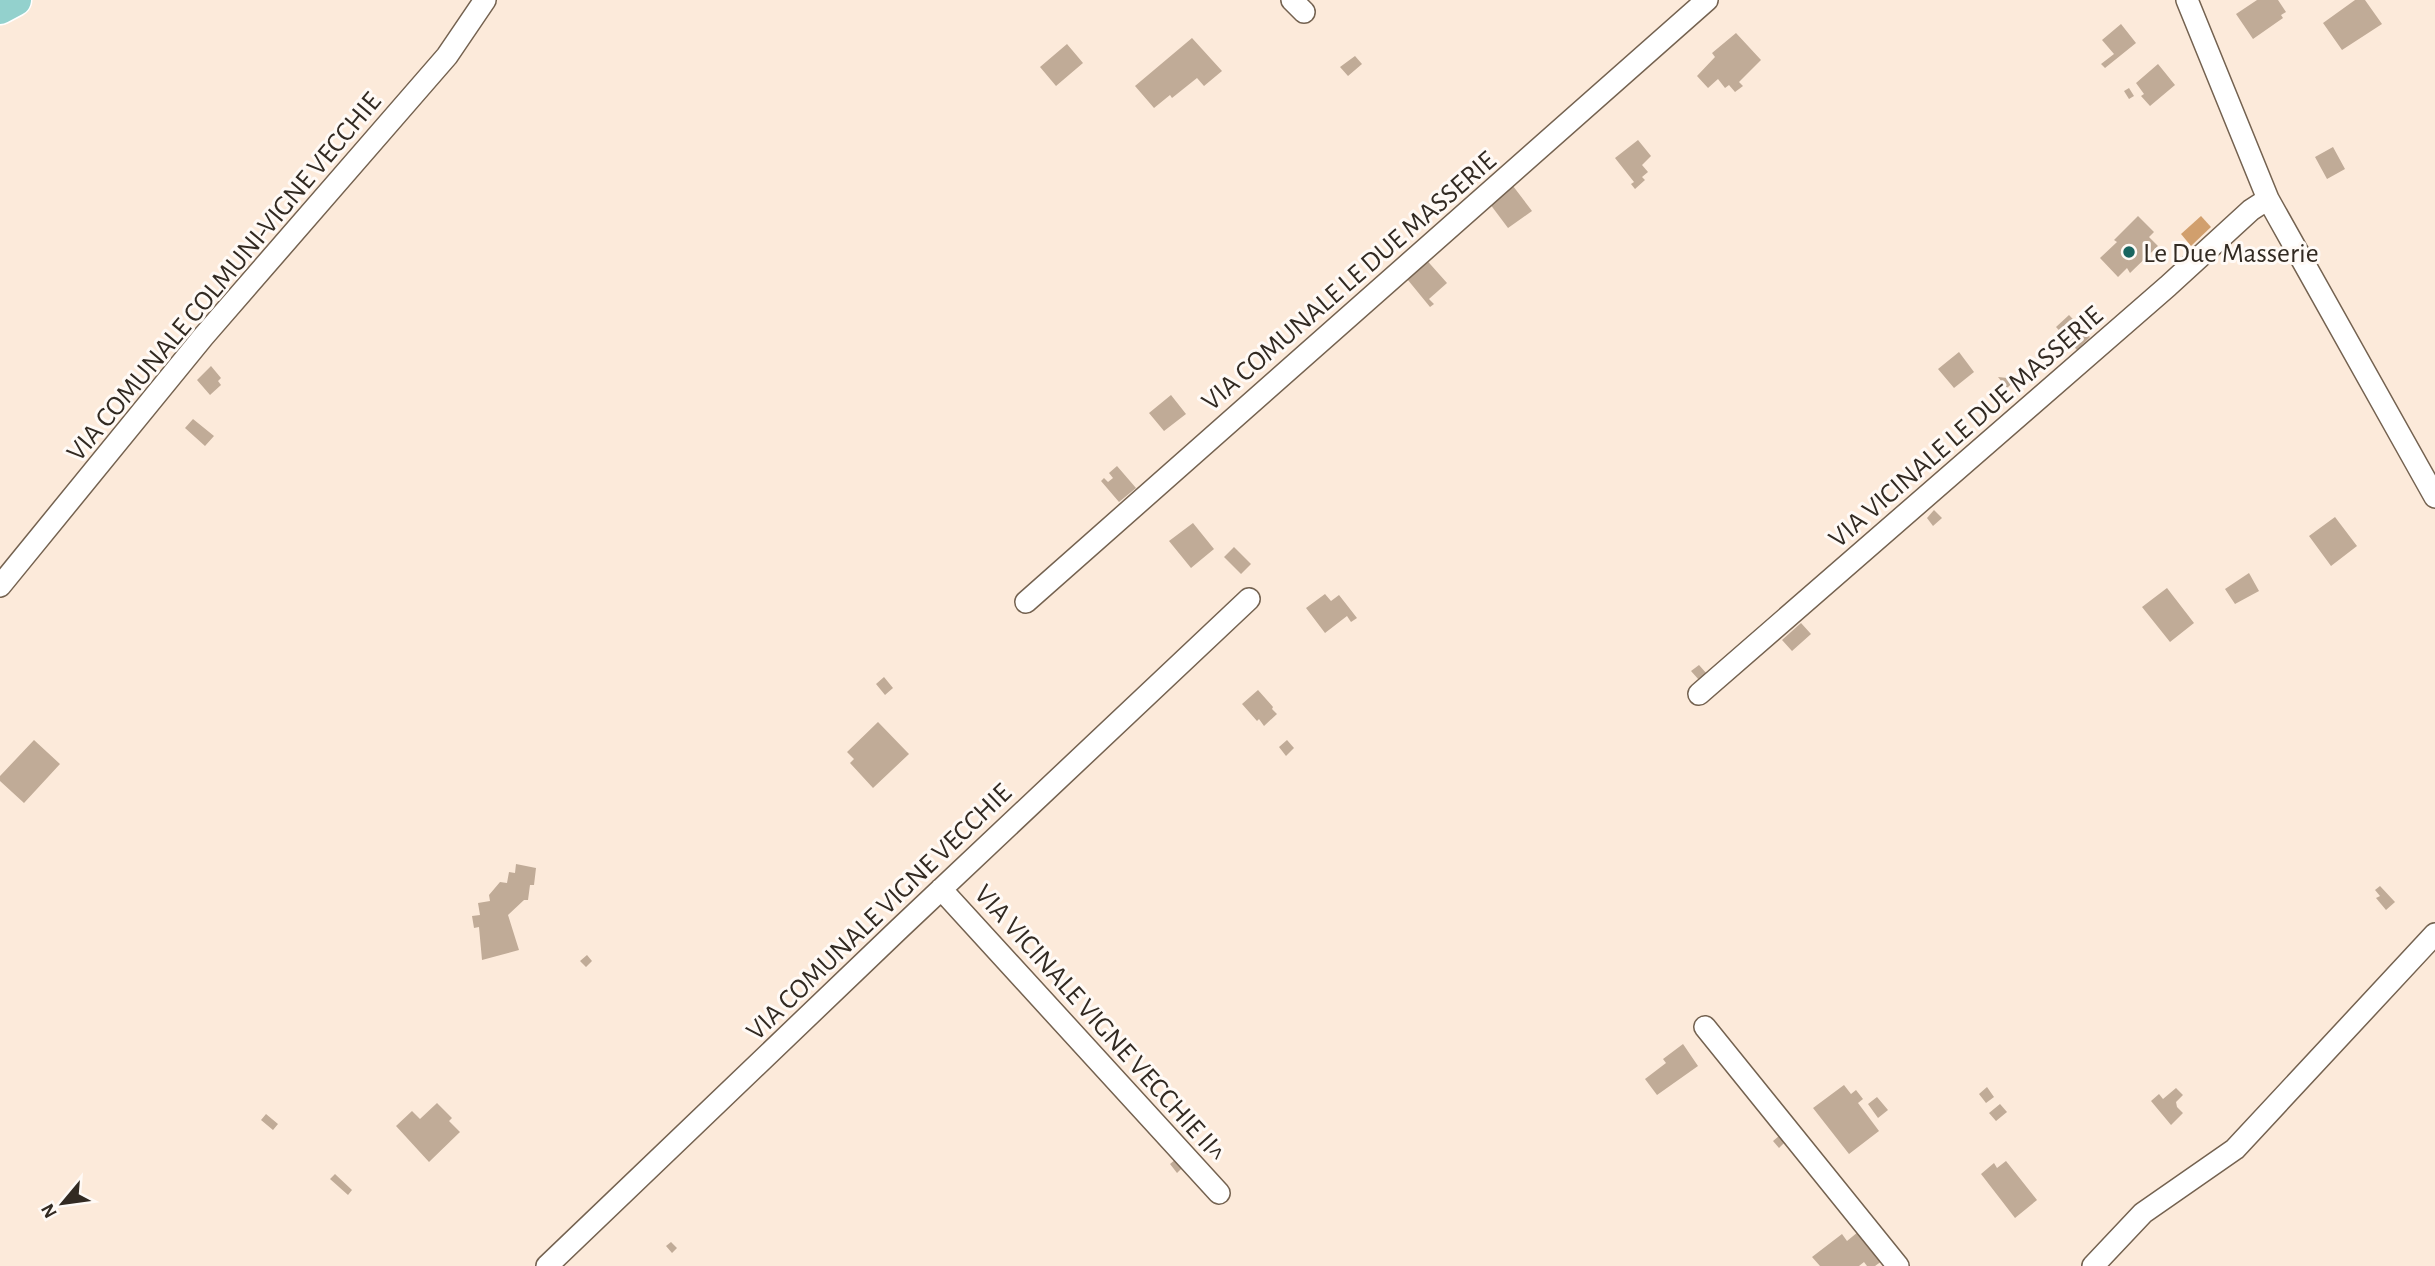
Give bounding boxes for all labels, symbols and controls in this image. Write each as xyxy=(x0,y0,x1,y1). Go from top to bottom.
street label: VIA COMUNALE COLMUNI-VIGNE VECCHIE xyxy=(62,88,387,467)
street label: VIA COMUNALE LE DUE MASSERIE xyxy=(1197,147,1502,417)
place label: Le Due Masserie xyxy=(2143,240,2319,268)
marker: Le Due Masserie xyxy=(2121,244,2137,260)
street label: VIA VICINALE LE DUE MASSERIE xyxy=(1824,301,2108,554)
street label: VIA COMUNALE VIGNE VECCHIE xyxy=(742,779,1017,1046)
street label: VIA VICINALE VIGNE VECCHIE II^ xyxy=(968,880,1231,1167)
north arrow xyxy=(28,1168,98,1238)
text: N xyxy=(38,1200,61,1221)

